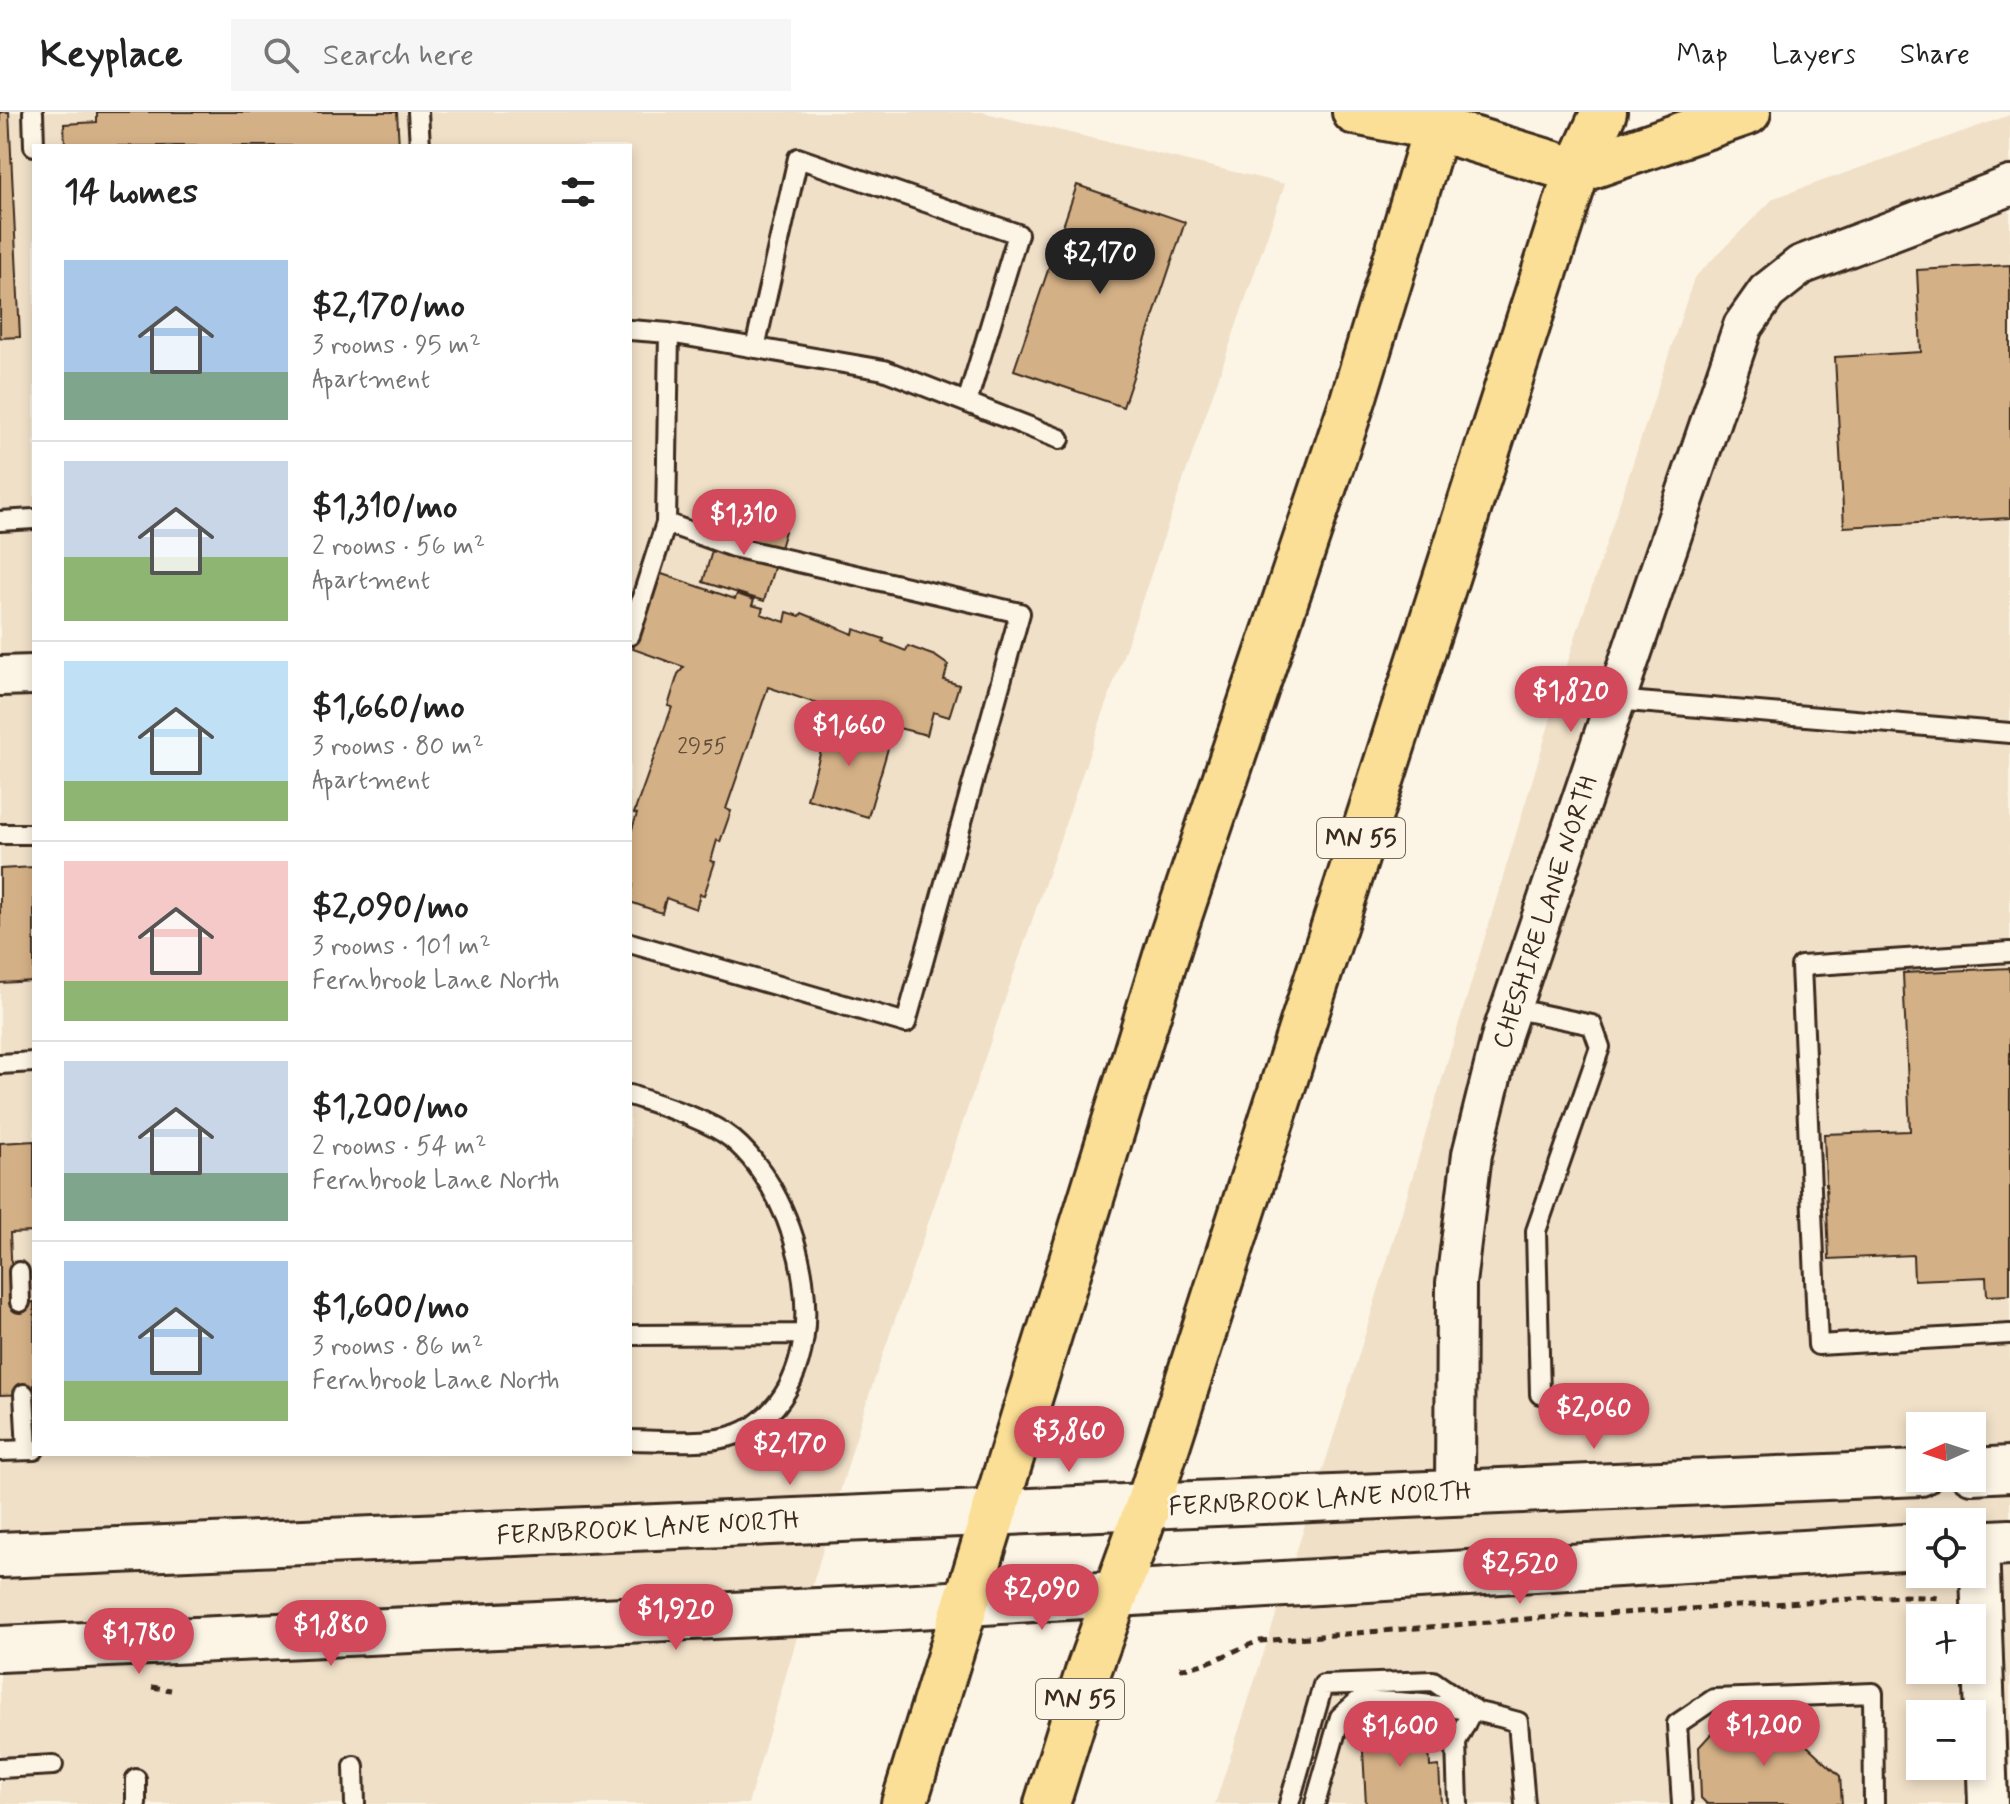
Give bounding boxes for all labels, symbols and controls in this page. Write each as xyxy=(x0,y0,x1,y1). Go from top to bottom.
search box xyxy=(231,19,791,91)
text: Keyplace xyxy=(40,31,183,80)
icon: search xyxy=(259,33,303,77)
text: Search here xyxy=(323,36,474,75)
text: Map xyxy=(1677,37,1728,74)
text: Layers xyxy=(1772,37,1856,74)
text: Share xyxy=(1900,37,1970,74)
text: 14 homes xyxy=(64,170,198,215)
icon: filters xyxy=(556,170,600,214)
pin: $2,170 xyxy=(1035,228,1165,296)
text: $2,170 xyxy=(1063,237,1137,271)
text: $2,170/mo xyxy=(312,284,465,329)
icon: home xyxy=(128,292,224,388)
text: 3 rooms · 95 m² xyxy=(312,329,481,363)
text: Apartment xyxy=(312,363,430,397)
text: $1,310/mo xyxy=(312,485,458,530)
pin: $1,310 xyxy=(679,489,809,557)
icon: home xyxy=(128,493,224,589)
text: $1,310 xyxy=(710,498,778,532)
text: 2 rooms · 56 m² xyxy=(312,530,485,564)
text: Apartment xyxy=(312,564,430,598)
pin: $1,820 xyxy=(1506,666,1636,734)
text: $1,820 xyxy=(1533,675,1609,709)
text: $1,660/mo xyxy=(312,685,465,730)
icon: home xyxy=(128,693,224,789)
pin: $1,660 xyxy=(784,700,914,768)
text: $1,660 xyxy=(812,709,886,743)
text: 3 rooms · 80 m² xyxy=(312,730,484,764)
house number: 2955 xyxy=(677,733,727,761)
text: Apartment xyxy=(312,764,430,798)
street label: CHESHIRE LANE NORTH xyxy=(1486,772,1606,1053)
road number: MN 55 xyxy=(1317,818,1405,858)
text: $2,090/mo xyxy=(312,885,469,930)
icon: home xyxy=(128,893,224,989)
text: 3 rooms · 101 m² xyxy=(312,930,491,964)
text: Fernbrook Lane North xyxy=(312,964,560,998)
text: $1,200/mo xyxy=(312,1085,468,1130)
icon: home xyxy=(128,1093,224,1189)
text: 2 rooms · 54 m² xyxy=(312,1130,487,1164)
text: Fernbrook Lane North xyxy=(312,1164,560,1198)
text: $1,600/mo xyxy=(312,1285,469,1330)
icon: home xyxy=(128,1293,224,1389)
text: 3 rooms · 86 m² xyxy=(312,1330,483,1364)
text: Fernbrook Lane North xyxy=(312,1364,560,1398)
pin: $2,060 xyxy=(1529,1383,1659,1451)
text: $2,060 xyxy=(1556,1392,1632,1426)
pin: $3,860 xyxy=(1004,1406,1134,1474)
north arrow xyxy=(1906,1412,1986,1492)
map controls xyxy=(1906,1412,1986,1780)
text: $3,860 xyxy=(1032,1415,1106,1449)
pin: $2,170 xyxy=(725,1419,855,1487)
text: $2,170 xyxy=(753,1428,827,1462)
street label: FERNBROOK LANE NORTH xyxy=(1168,1475,1472,1525)
street label: FERNBROOK LANE NORTH xyxy=(496,1504,800,1554)
button: locate xyxy=(1906,1508,1986,1588)
pin: $2,520 xyxy=(1455,1538,1585,1606)
text: $2,520 xyxy=(1481,1547,1559,1581)
pin: $2,090 xyxy=(977,1564,1107,1632)
text: $2,090 xyxy=(1004,1573,1080,1607)
pin: $1,920 xyxy=(611,1584,741,1652)
text: $1,920 xyxy=(637,1593,715,1627)
pin: $1,880 xyxy=(266,1600,396,1668)
button: + xyxy=(1906,1604,1986,1684)
pin: $1,780 xyxy=(74,1608,204,1676)
text: $1,880 xyxy=(293,1609,369,1643)
text: $1,780 xyxy=(102,1617,176,1651)
road number: MN 55 xyxy=(1036,1679,1124,1719)
pin: $1,200 xyxy=(1699,1700,1829,1768)
button: − xyxy=(1906,1700,1986,1780)
pin: $1,600 xyxy=(1335,1701,1465,1769)
text: $1,200 xyxy=(1726,1709,1802,1743)
text: $1,600 xyxy=(1361,1710,1439,1744)

